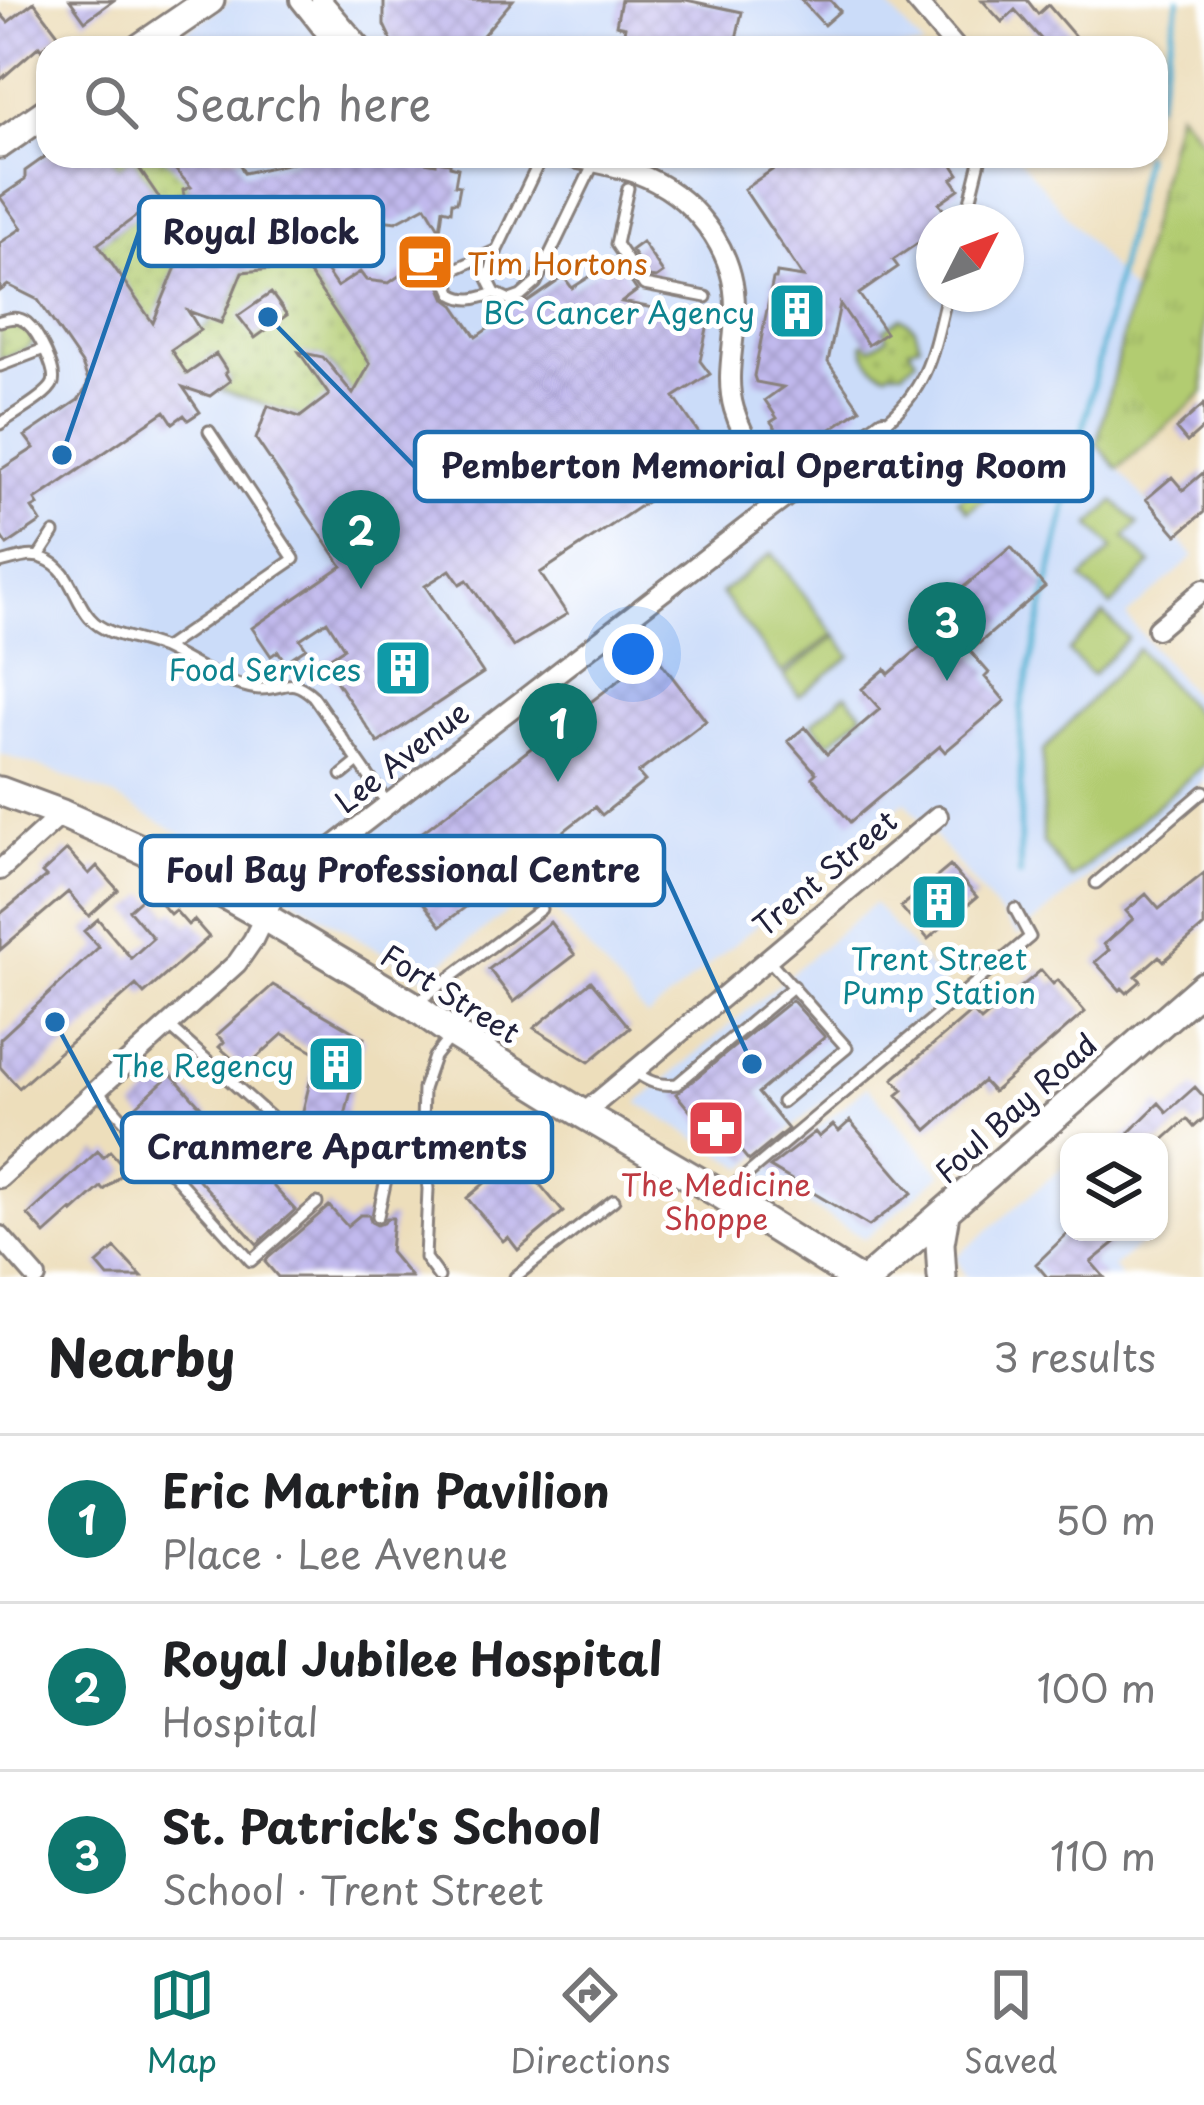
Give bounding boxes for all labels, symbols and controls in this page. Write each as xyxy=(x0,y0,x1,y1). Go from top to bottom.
search box xyxy=(36,36,1168,168)
text: Search here xyxy=(174,68,431,136)
icon: search xyxy=(78,69,144,135)
callout: Royal Block xyxy=(139,197,383,266)
north arrow xyxy=(916,204,1024,312)
text: Royal Block xyxy=(163,205,359,255)
cafe icon: Tim Hortons xyxy=(394,231,456,293)
place label: Tim Hortons xyxy=(467,240,648,285)
building icon: BC Cancer Agency xyxy=(766,280,828,342)
place label: BC Cancer Agency xyxy=(483,289,755,334)
callout: Pemberton Memorial Operating Room xyxy=(415,432,1092,501)
text: Pemberton Memorial Operating Room xyxy=(441,439,1067,489)
pin: 2 xyxy=(322,490,400,589)
pin: 3 xyxy=(908,582,986,681)
your location xyxy=(603,624,663,684)
building icon: Food Services xyxy=(372,637,434,699)
place label: Food Services xyxy=(168,646,361,691)
pin: 1 xyxy=(519,683,597,782)
street label: Lee Avenue xyxy=(324,689,478,823)
street label: Trent Street xyxy=(742,798,906,946)
callout: Foul Bay Professional Centre xyxy=(141,836,664,905)
text: Foul Bay Professional Centre xyxy=(166,843,640,893)
building icon: Trent Street Pump Station xyxy=(908,871,970,933)
street label: Fort Street xyxy=(373,932,529,1054)
place label: Trent Street Pump Station xyxy=(842,935,1036,1014)
street label: Foul Bay Road xyxy=(924,1022,1106,1192)
building icon: The Regency xyxy=(305,1033,367,1095)
place label: The Regency xyxy=(112,1042,294,1087)
pharmacy icon: The Medicine Shoppe xyxy=(685,1097,747,1159)
callout: Cranmere Apartments xyxy=(122,1113,552,1182)
text: Cranmere Apartments xyxy=(147,1120,527,1170)
map controls xyxy=(1060,1133,1168,1241)
button: layers xyxy=(1060,1133,1168,1241)
place label: The Medicine Shoppe xyxy=(621,1161,811,1240)
text: Nearby xyxy=(48,1317,235,1394)
text: 3 results xyxy=(993,1326,1156,1385)
text: Eric Martin Pavilion xyxy=(162,1455,610,1523)
text: 1 xyxy=(78,1489,96,1548)
text: 50 m xyxy=(1055,1489,1156,1548)
text: Place · Lee Avenue xyxy=(162,1523,508,1582)
text: Royal Jubilee Hospital xyxy=(162,1623,662,1691)
text: 2 xyxy=(73,1657,101,1716)
text: 100 m xyxy=(1037,1657,1156,1716)
text: Hospital xyxy=(162,1691,319,1750)
text: St. Patrick's School xyxy=(162,1791,601,1859)
text: 3 xyxy=(74,1825,100,1884)
text: 110 m xyxy=(1050,1825,1156,1884)
text: School · Trent Street xyxy=(162,1859,544,1918)
tab: Map xyxy=(147,1962,217,2084)
tab: Directions xyxy=(510,1962,671,2084)
tab: Saved xyxy=(964,1962,1057,2084)

